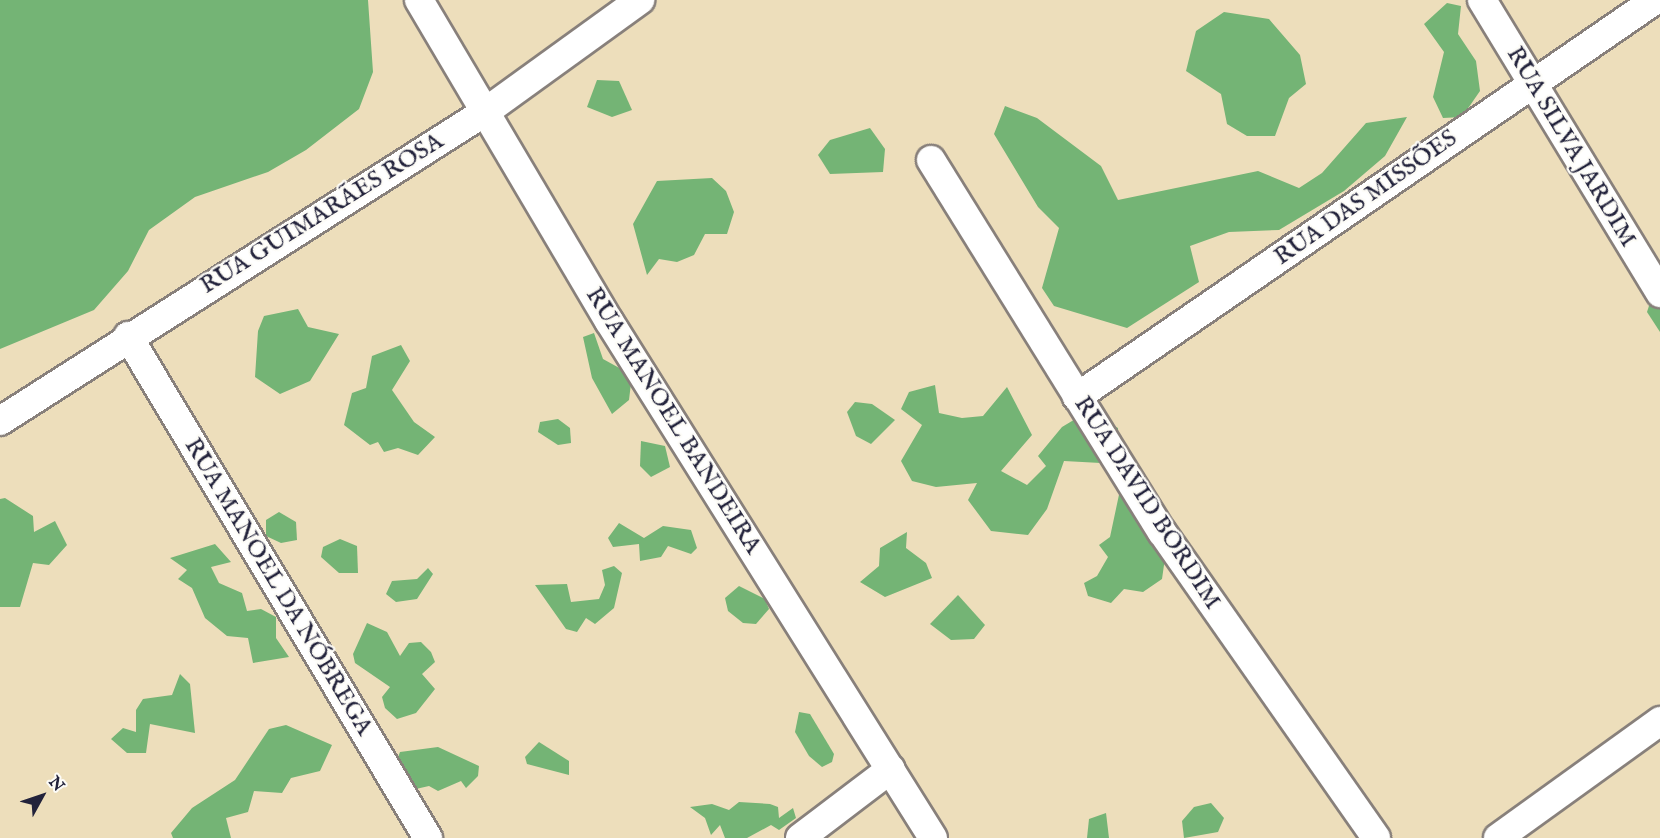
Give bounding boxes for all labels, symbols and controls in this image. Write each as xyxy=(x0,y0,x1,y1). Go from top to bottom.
street label: RUA SILVA JARDIM xyxy=(1500,42,1642,252)
street label: RUA DAS MISSÕES xyxy=(1269,124,1463,272)
street label: RUA GUIMARÃES ROSA xyxy=(195,127,449,301)
street label: RUA MANOEL BANDEIRA xyxy=(579,282,767,560)
street label: RUA DAVID BORDIM xyxy=(1067,391,1227,615)
street label: RUA MANOEL DA NÓBREGA xyxy=(178,433,378,741)
north arrow xyxy=(12,766,72,826)
text: N xyxy=(44,773,68,796)

